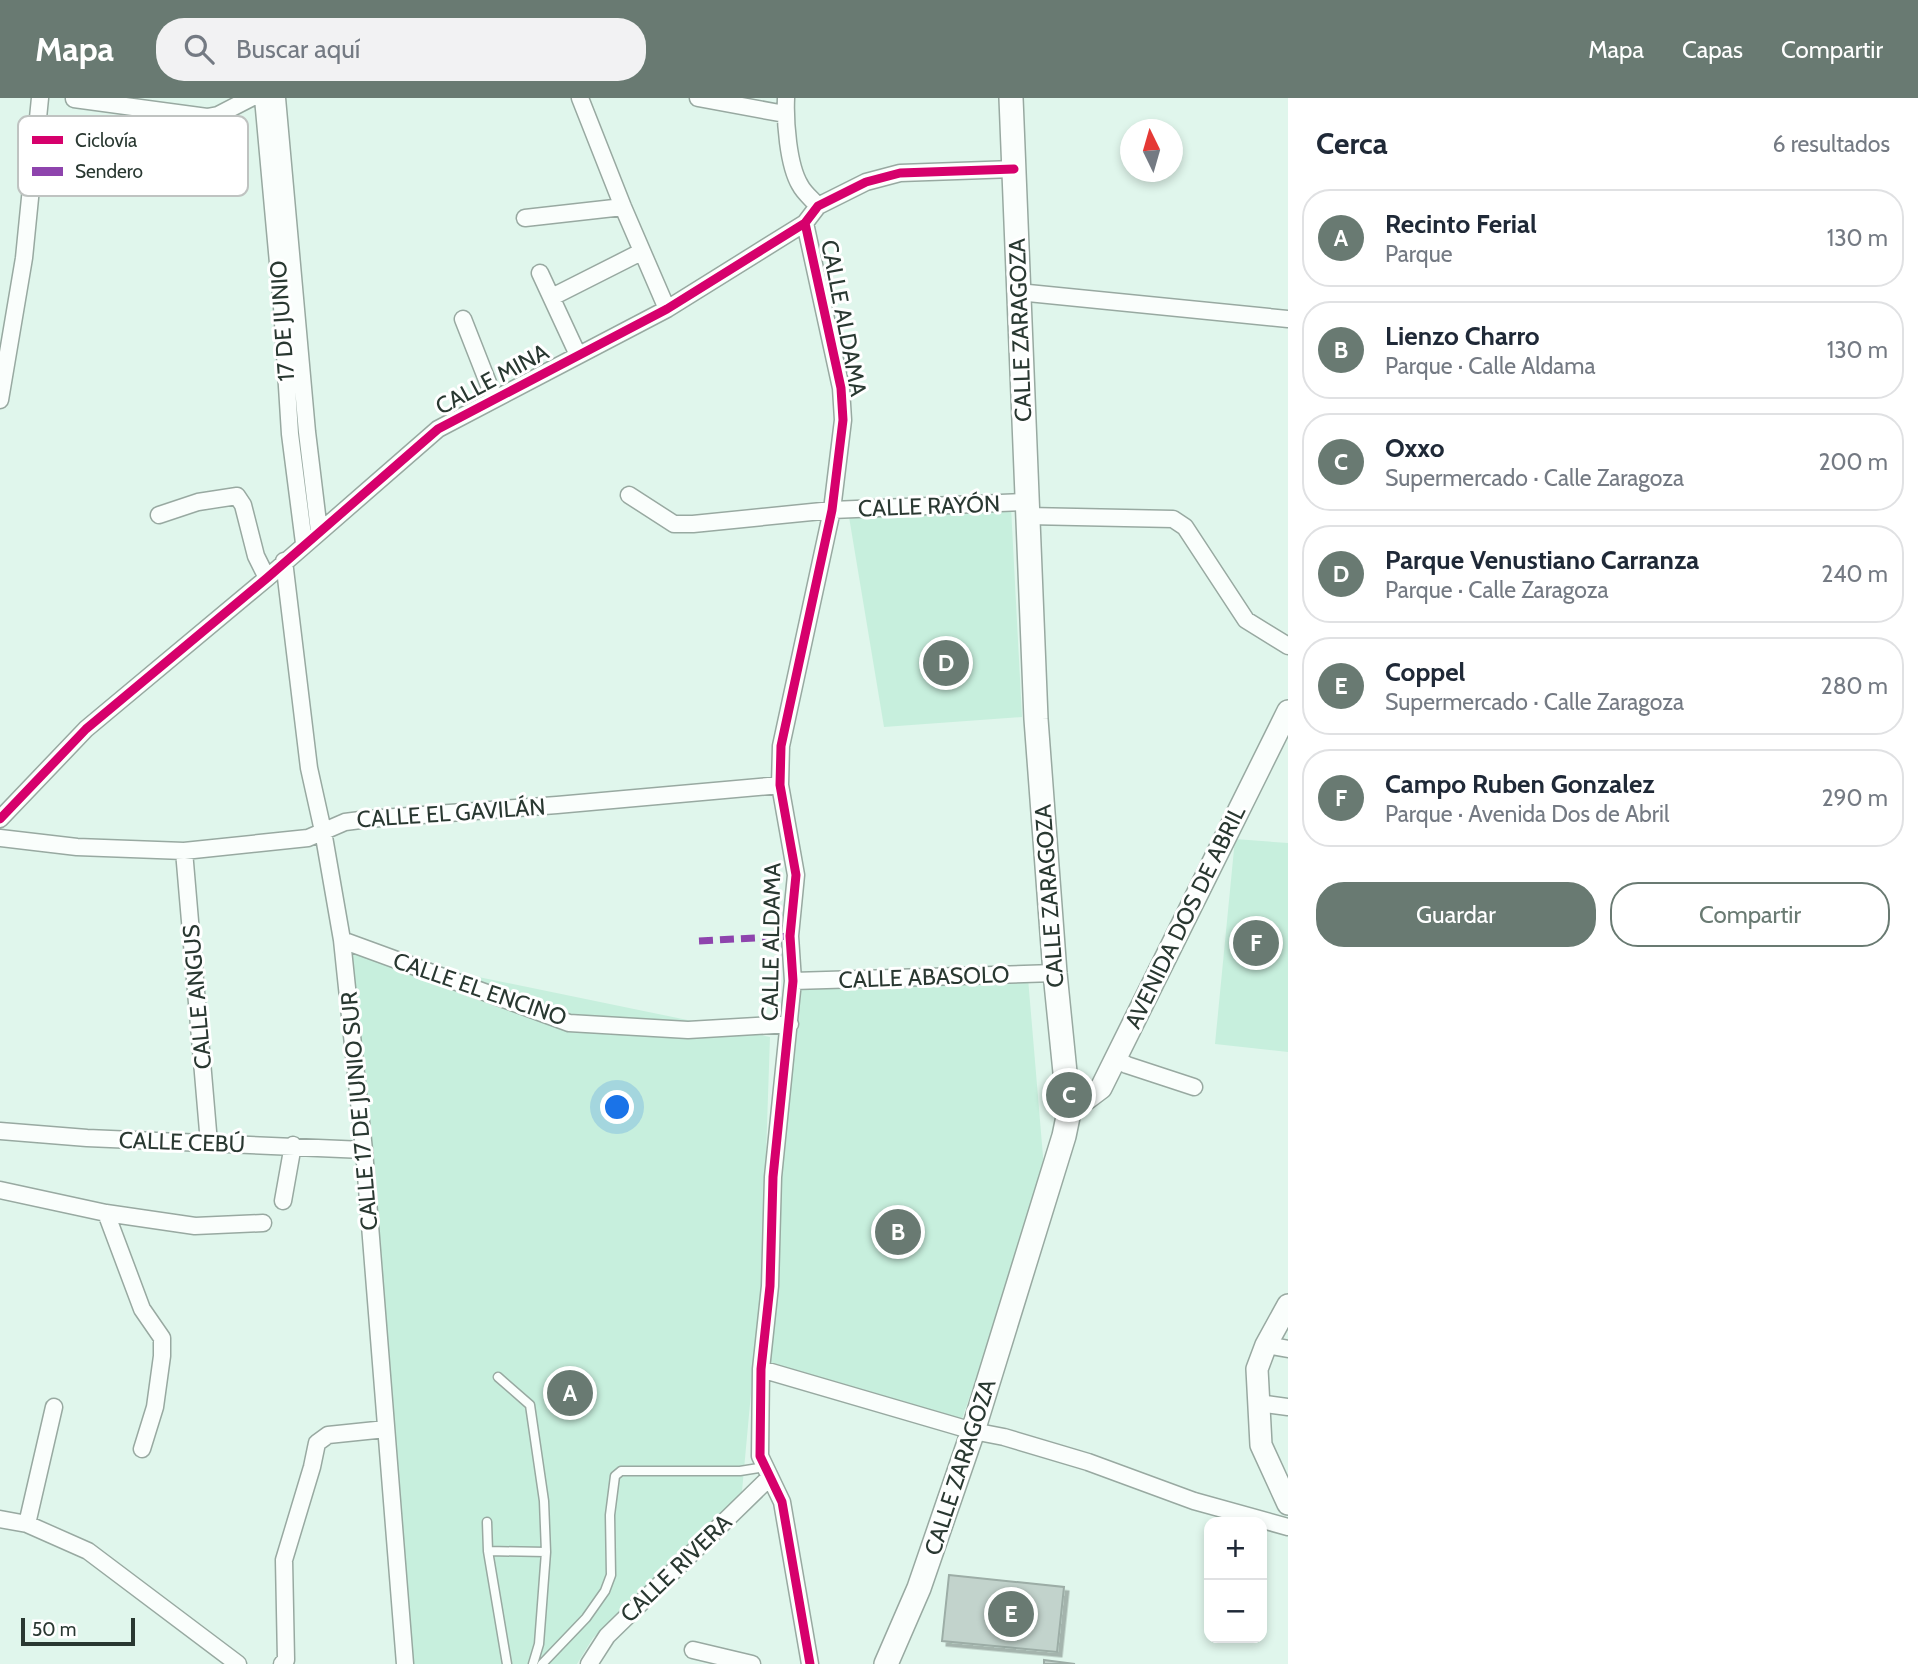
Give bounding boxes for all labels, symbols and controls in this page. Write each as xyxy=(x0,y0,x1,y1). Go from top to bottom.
search box xyxy=(156,18,646,81)
text: Mapa xyxy=(35,29,114,69)
icon: search xyxy=(180,30,218,68)
text: Buscar aquí xyxy=(236,33,360,65)
text: Mapa xyxy=(1588,35,1644,64)
text: Capas xyxy=(1682,35,1743,64)
text: Compartir xyxy=(1781,35,1883,64)
legend xyxy=(18,116,248,196)
north arrow xyxy=(1120,119,1183,182)
text: Cerca xyxy=(1316,125,1388,162)
text: Ciclovía xyxy=(75,129,137,152)
text: 6 resultados xyxy=(1772,130,1890,158)
text: Sendero xyxy=(75,160,143,183)
text: Recinto Ferial xyxy=(1385,208,1537,240)
text: A xyxy=(1334,224,1348,252)
text: 130 m xyxy=(1827,224,1888,252)
street label: CALLE ALDAMA xyxy=(815,238,873,398)
street label: CALLE ZARAGOZA xyxy=(1003,238,1037,422)
text: Parque xyxy=(1385,240,1452,268)
street label: 17 DE JUNIO xyxy=(264,260,300,382)
text: Lienzo Charro xyxy=(1385,320,1540,352)
text: B xyxy=(1334,336,1348,364)
text: 130 m xyxy=(1827,336,1888,364)
street label: CALLE MINA xyxy=(431,338,553,420)
text: Parque · Calle Aldama xyxy=(1385,352,1596,380)
text: Oxxo xyxy=(1385,432,1444,464)
text: C xyxy=(1334,448,1348,476)
text: 200 m xyxy=(1818,448,1888,476)
text: Supermercado · Calle Zaragoza xyxy=(1385,464,1684,492)
street label: CALLE RAYÓN xyxy=(857,490,1001,522)
text: Parque Venustiano Carranza xyxy=(1385,544,1699,576)
text: D xyxy=(1333,560,1349,588)
text: 240 m xyxy=(1821,560,1888,588)
text: Parque · Calle Zaragoza xyxy=(1385,576,1609,604)
pin: D xyxy=(923,637,969,689)
text: Coppel xyxy=(1385,656,1465,688)
text: E xyxy=(1334,672,1348,700)
text: 280 m xyxy=(1821,672,1888,700)
text: Supermercado · Calle Zaragoza xyxy=(1385,688,1684,716)
text: Campo Ruben Gonzalez xyxy=(1385,768,1655,800)
text: F xyxy=(1335,784,1347,812)
text: 290 m xyxy=(1821,784,1888,812)
street label: CALLE EL GAVILÁN xyxy=(356,791,546,834)
text: Parque · Avenida Dos de Abril xyxy=(1385,800,1669,828)
street label: AVENIDA DOS DE ABRIL xyxy=(1119,801,1251,1033)
street label: CALLE ZARAGOZA xyxy=(1029,804,1069,988)
street label: CALLE ALDAMA xyxy=(756,863,786,1021)
button: Guardar xyxy=(1316,882,1596,947)
button: Compartir xyxy=(1610,882,1890,947)
pin: F xyxy=(1233,917,1279,969)
street label: CALLE ANGUS xyxy=(177,923,217,1071)
street label: CALLE EL ENCINO xyxy=(390,946,570,1032)
street label: CALLE ABASOLO xyxy=(838,960,1010,994)
street label: CALLE 17 DE JUNIO SUR xyxy=(335,990,383,1232)
pin: C xyxy=(1046,1069,1092,1121)
your location xyxy=(600,1090,634,1124)
street label: CALLE CEBÚ xyxy=(118,1125,246,1158)
pin: B xyxy=(875,1206,921,1258)
pin: A xyxy=(547,1367,593,1419)
street label: CALLE ZARAGOZA xyxy=(918,1375,1002,1559)
street label: CALLE RIVERA xyxy=(615,1508,737,1628)
map controls xyxy=(1204,1517,1267,1643)
button: + xyxy=(1204,1517,1267,1580)
button: − xyxy=(1204,1580,1267,1643)
pin: E xyxy=(988,1588,1034,1640)
scale bar xyxy=(21,1615,135,1647)
text: 50 m xyxy=(32,1618,76,1641)

